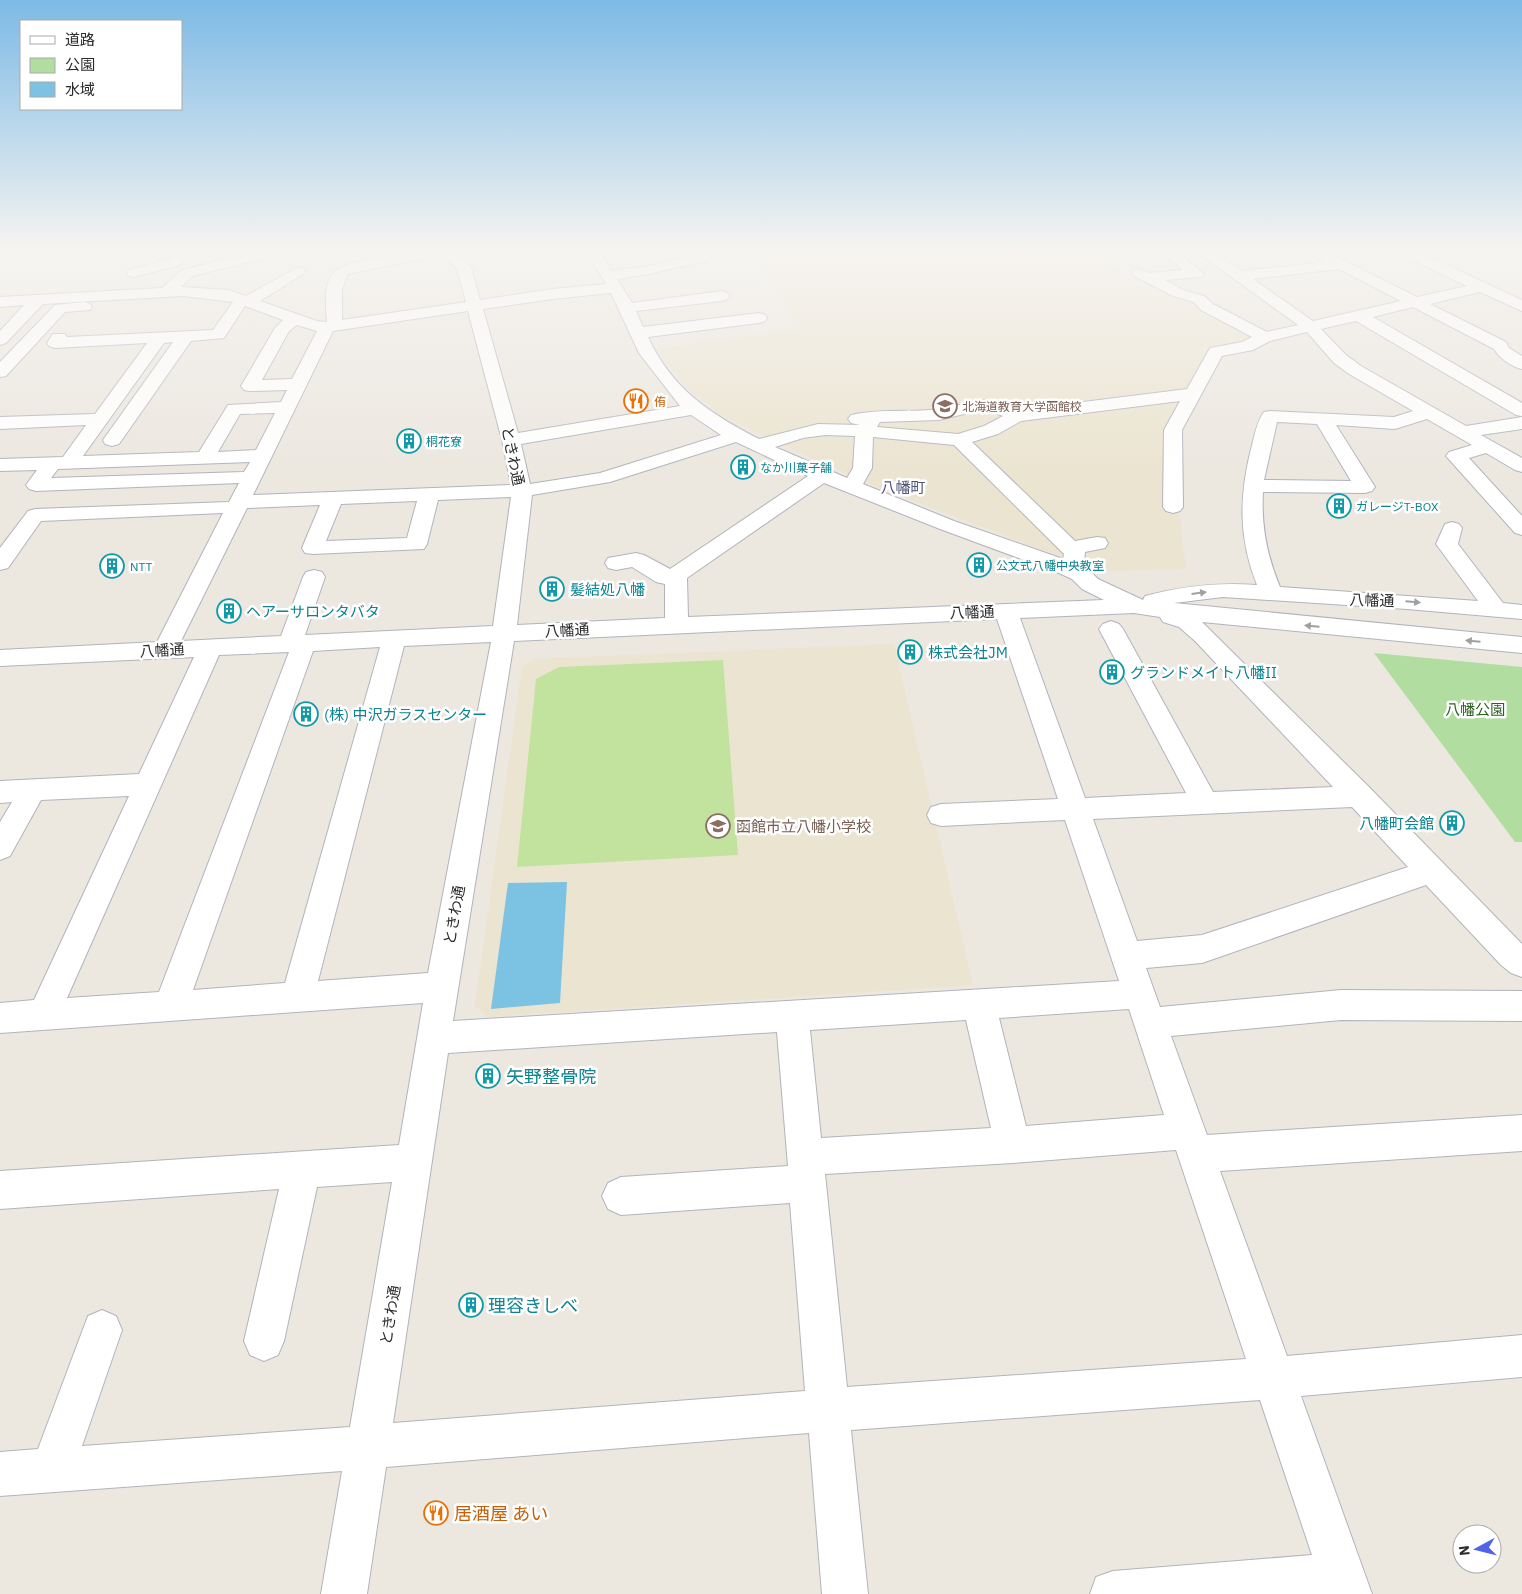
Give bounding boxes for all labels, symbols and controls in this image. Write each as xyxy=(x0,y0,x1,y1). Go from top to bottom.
legend xyxy=(20,20,182,110)
text: 道路 xyxy=(65,30,95,49)
text: 公園 xyxy=(65,55,95,74)
text: 水域 xyxy=(65,80,95,99)
restaurant icon: 侑 xyxy=(623,388,649,414)
school or university icon: 北海道教育大学函館校 xyxy=(932,393,958,419)
place label: 侑 xyxy=(654,394,666,409)
place label: 北海道教育大学函館校 xyxy=(962,399,1082,414)
street label: ときわ通 xyxy=(497,425,529,487)
building icon: 桐花寮 xyxy=(396,428,422,454)
place label: 桐花寮 xyxy=(426,434,462,449)
building icon: なか川菓子舗 xyxy=(730,454,756,480)
place label: なか川菓子舗 xyxy=(760,460,832,475)
district label: 八幡町 xyxy=(880,478,926,497)
building icon: ガレージT-BOX xyxy=(1326,493,1352,519)
place label: ガレージT-BOX xyxy=(1356,499,1439,514)
building icon: 公文式八幡中央教室 xyxy=(966,552,992,578)
building icon: NTT xyxy=(99,553,125,579)
place label: 公文式八幡中央教室 xyxy=(996,558,1104,573)
place label: NTT xyxy=(130,559,153,574)
building icon: 髪結処八幡 xyxy=(539,576,565,602)
place label: 髪結処八幡 xyxy=(570,580,645,599)
one-way arrow xyxy=(1191,589,1207,597)
street label: 八幡通 xyxy=(1349,590,1395,610)
building icon: ヘアーサロンタバタ xyxy=(216,598,242,624)
one-way arrow xyxy=(1405,599,1421,607)
place label: ヘアーサロンタバタ xyxy=(246,602,380,621)
street label: 八幡通 xyxy=(949,602,995,622)
street label: 八幡通 xyxy=(544,619,590,641)
one-way arrow xyxy=(1303,622,1319,630)
one-way arrow xyxy=(1465,637,1481,645)
street label: 八幡通 xyxy=(139,639,185,661)
building icon: 株式会社JM xyxy=(897,639,923,665)
place label: 株式会社JM xyxy=(928,643,1008,662)
building icon: グランドメイト八幡II xyxy=(1099,659,1125,685)
place label: グランドメイト八幡II xyxy=(1130,663,1277,682)
park label: 八幡公園 xyxy=(1445,700,1505,719)
building icon: (株) 中沢ガラスセンター xyxy=(293,701,319,727)
place label: (株) 中沢ガラスセンター xyxy=(324,705,487,724)
building icon: 八幡町会館 xyxy=(1439,810,1465,836)
school or university icon: 函館市立八幡小学校 xyxy=(705,813,731,839)
place label: 八幡町会館 xyxy=(1359,814,1434,833)
place label: 函館市立八幡小学校 xyxy=(736,817,871,836)
street label: ときわ通 xyxy=(439,884,469,946)
building icon: 矢野整骨院 xyxy=(475,1063,501,1089)
place label: 矢野整骨院 xyxy=(506,1065,596,1088)
street label: ときわ通 xyxy=(376,1284,404,1346)
building icon: 理容きしべ xyxy=(458,1292,484,1318)
place label: 理容きしべ xyxy=(488,1294,578,1317)
restaurant icon: 居酒屋 あい xyxy=(423,1500,449,1526)
place label: 居酒屋 あい xyxy=(454,1502,548,1525)
north arrow xyxy=(1452,1524,1502,1574)
text: N xyxy=(1455,1544,1474,1557)

